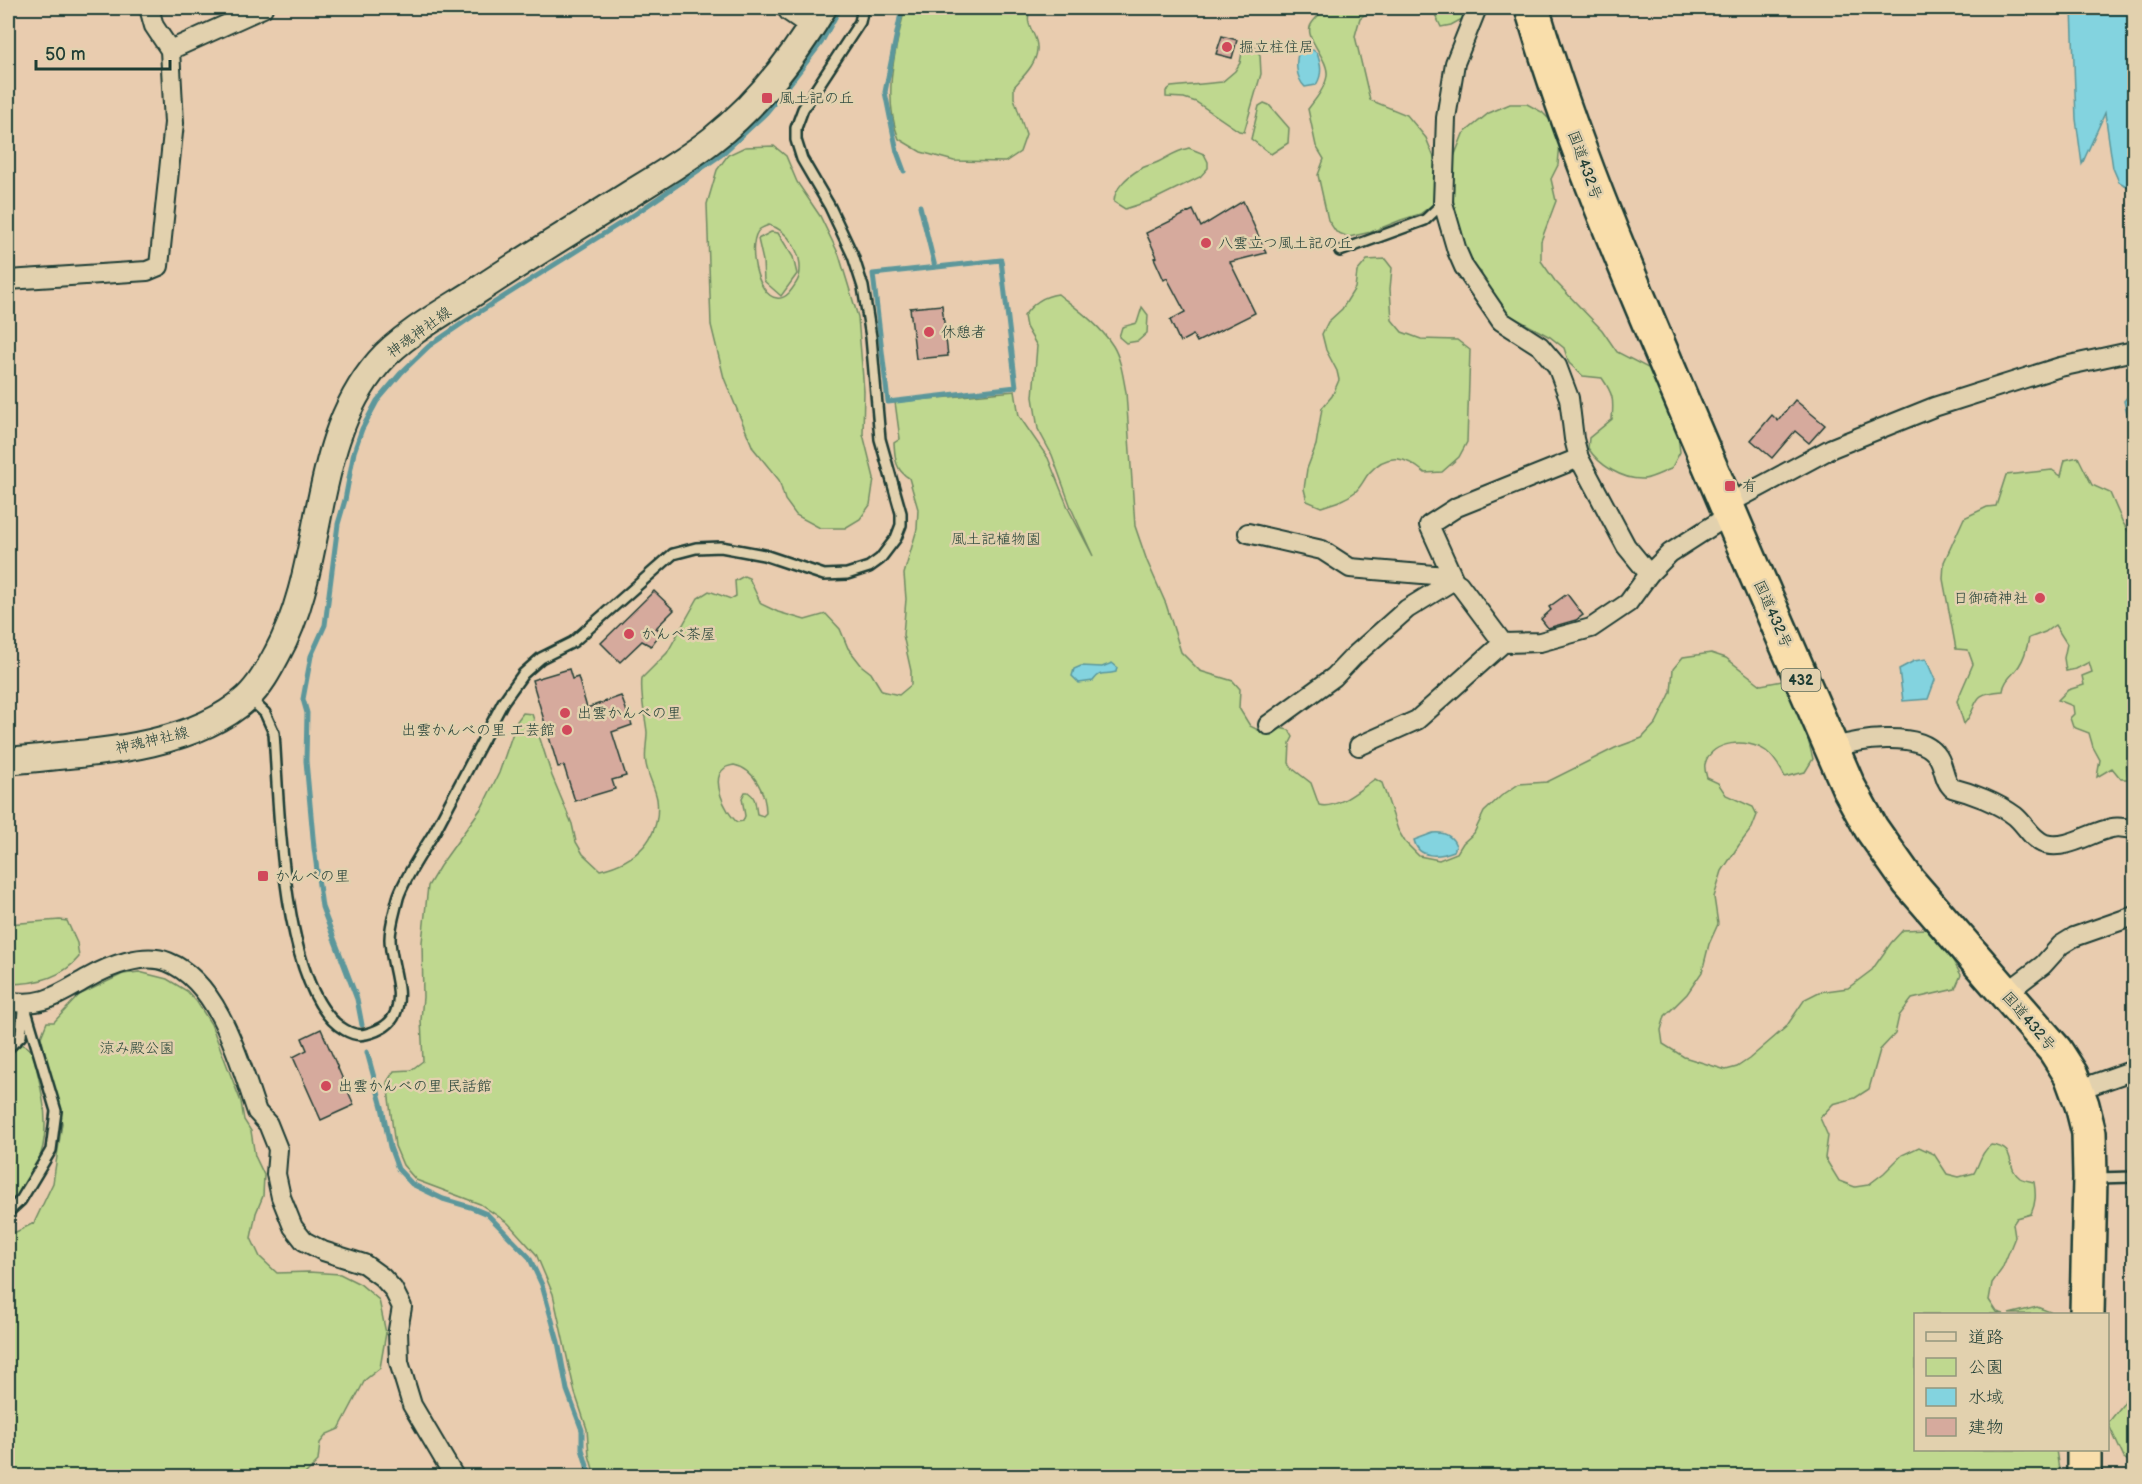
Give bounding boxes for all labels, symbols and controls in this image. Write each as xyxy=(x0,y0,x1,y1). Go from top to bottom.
scale bar xyxy=(36,33,170,71)
place label: 掘立柱住居 xyxy=(1239,38,1314,57)
marker: 掘立柱住居 xyxy=(1220,40,1234,54)
text: 50 m xyxy=(45,44,86,65)
place label: 風土記の丘 xyxy=(779,89,854,108)
marker: 風土記の丘 xyxy=(760,91,774,105)
street label: 国道432号 xyxy=(1563,128,1606,202)
place label: 八雲立つ風土記の丘 xyxy=(1218,234,1353,253)
marker: 八雲立つ風土記の丘 xyxy=(1199,236,1213,250)
street label: 神魂神社線 xyxy=(383,303,455,362)
place label: 休憩者 xyxy=(941,323,986,342)
marker: 休憩者 xyxy=(922,325,936,339)
place label: 有 xyxy=(1742,477,1757,496)
marker: 有 xyxy=(1723,479,1737,493)
park label: 風土記植物園 xyxy=(951,530,1041,549)
street label: 国道432号 xyxy=(1749,577,1796,651)
place label: 日御碕神社 xyxy=(1953,589,2028,608)
marker: 日御碕神社 xyxy=(2033,591,2047,605)
place label: かんべ茶屋 xyxy=(641,625,716,644)
marker: かんべ茶屋 xyxy=(622,627,636,641)
road number: 432 xyxy=(1782,669,1820,691)
place label: 出雲かんべの里 xyxy=(577,704,682,723)
marker: 出雲かんべの里 xyxy=(558,706,572,720)
place label: 出雲かんべの里 工芸館 xyxy=(401,721,555,740)
street label: 神魂神社線 xyxy=(113,723,191,758)
marker: 出雲かんべの里 工芸館 xyxy=(560,723,574,737)
place label: かんべの里 xyxy=(275,867,350,886)
marker: かんべの里 xyxy=(256,869,270,883)
street label: 国道432号 xyxy=(1998,988,2059,1055)
park label: 涼み殿公園 xyxy=(99,1039,175,1058)
place label: 出雲かんべの里 民話館 xyxy=(338,1077,492,1096)
marker: 出雲かんべの里 民話館 xyxy=(319,1079,333,1093)
legend xyxy=(1914,1313,2109,1451)
text: 道路 xyxy=(1968,1327,2004,1348)
text: 公園 xyxy=(1968,1357,2004,1378)
text: 水域 xyxy=(1968,1387,2004,1408)
text: 建物 xyxy=(1968,1417,2004,1438)

